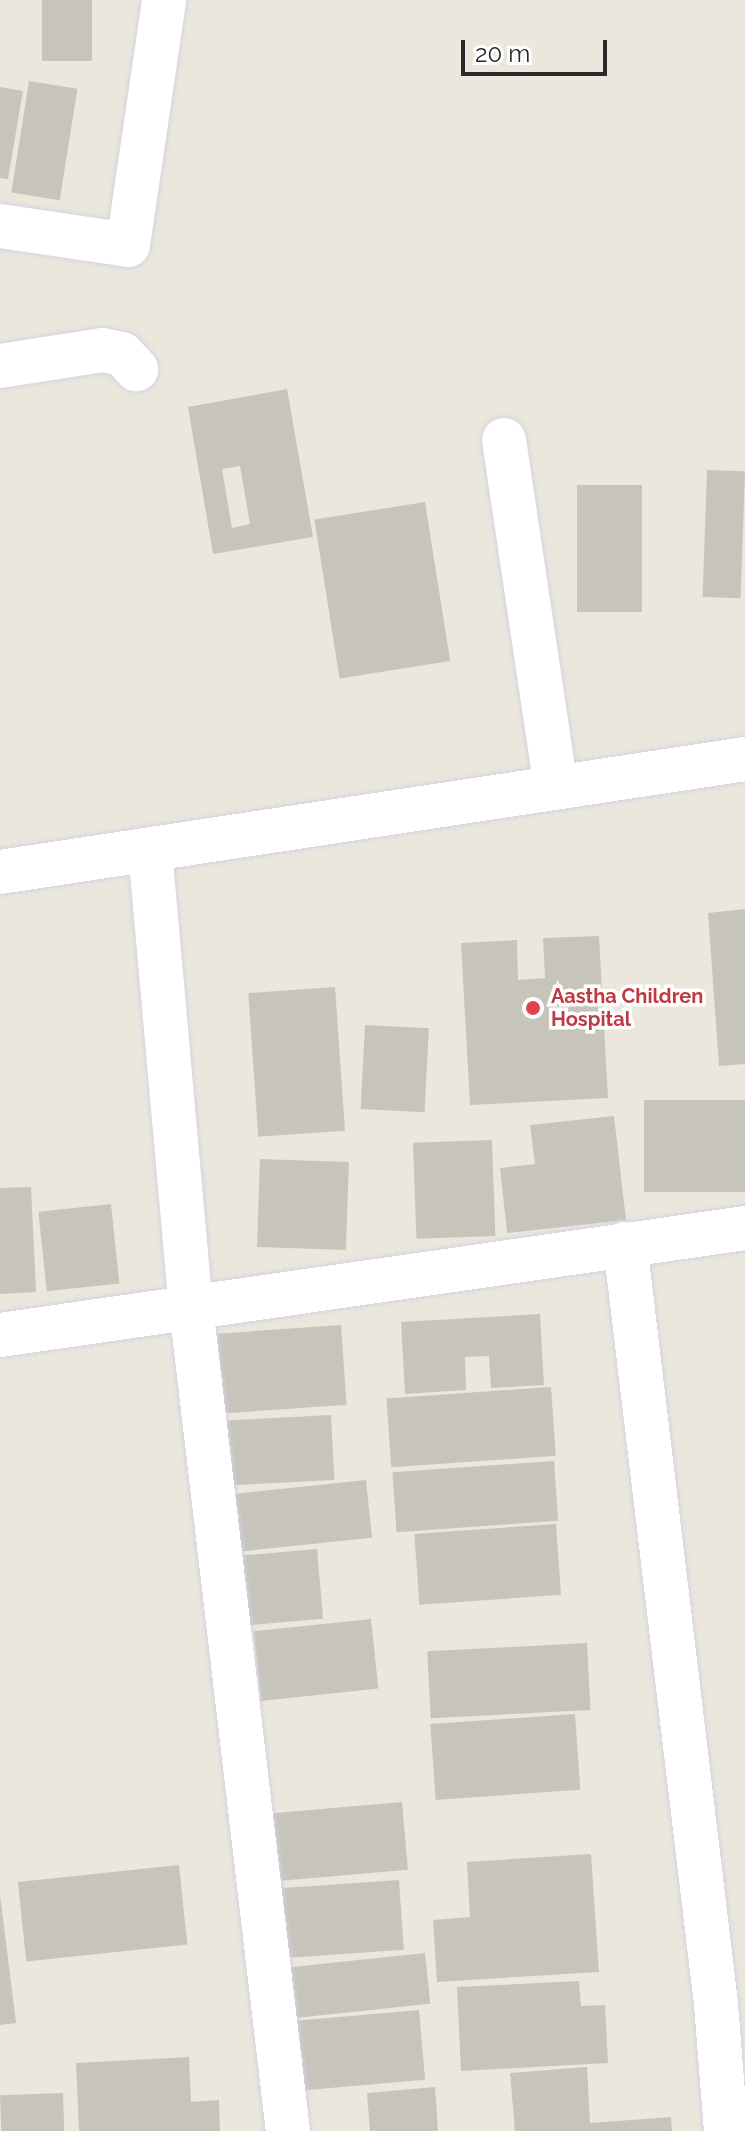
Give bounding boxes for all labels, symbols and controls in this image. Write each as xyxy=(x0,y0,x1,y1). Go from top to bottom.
scale bar xyxy=(465,24,611,74)
text: 20 m xyxy=(475,39,530,68)
place label: Aastha Children Hospital xyxy=(551,984,703,1031)
marker: Aastha Children Hospital xyxy=(522,997,544,1019)

